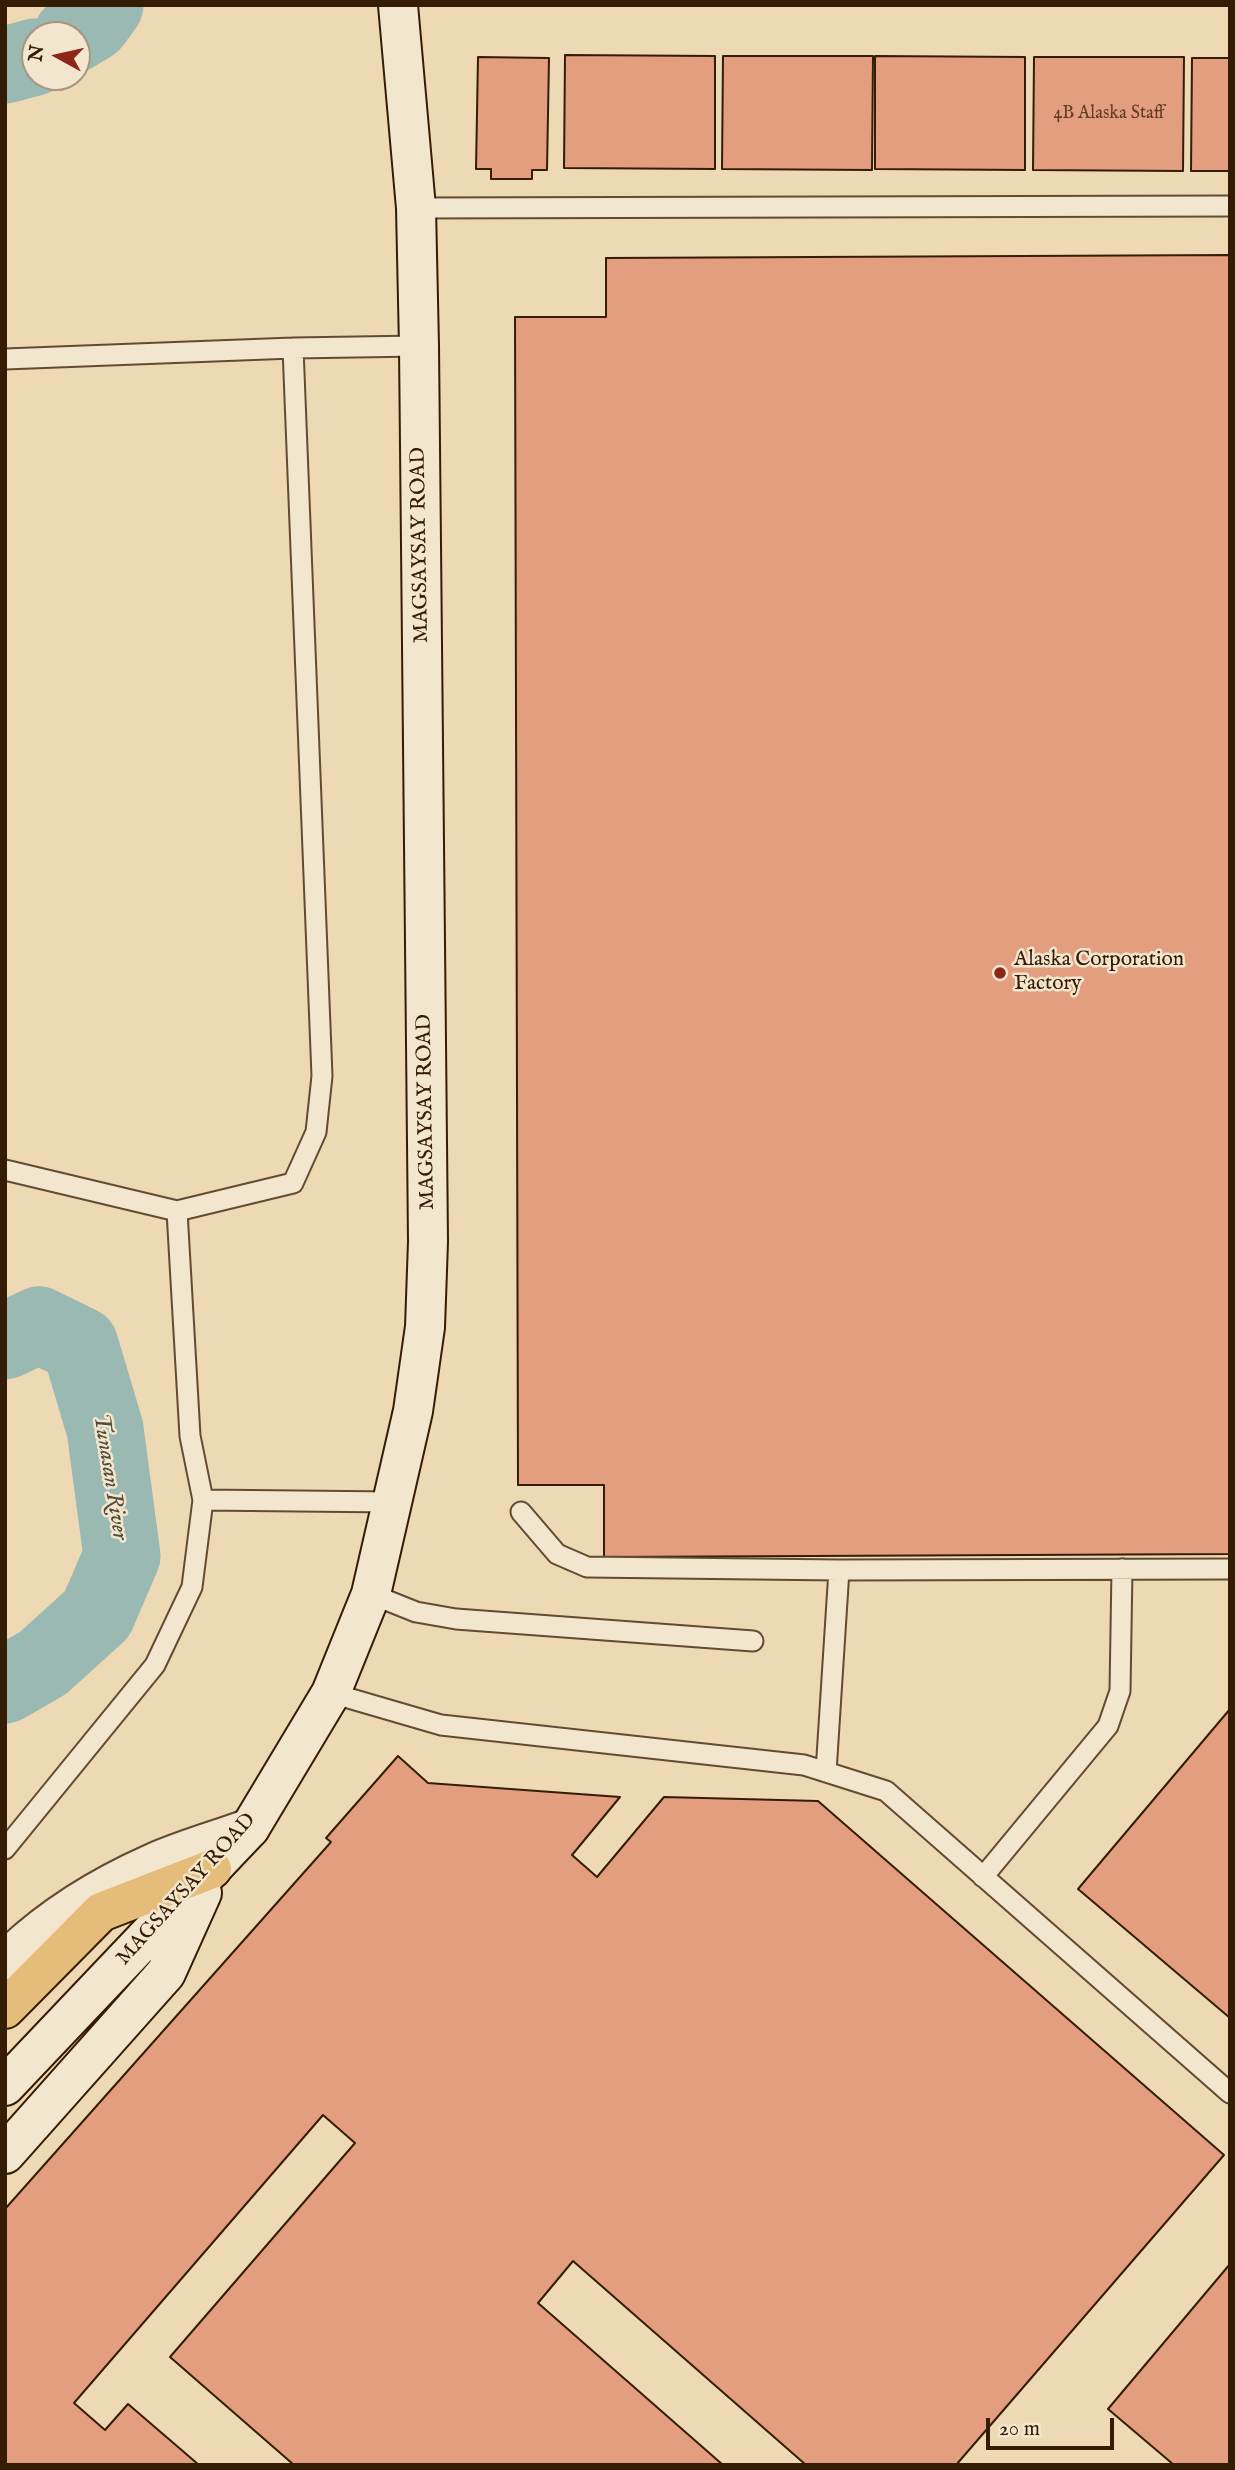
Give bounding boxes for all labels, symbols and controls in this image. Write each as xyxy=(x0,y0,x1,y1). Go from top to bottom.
north arrow xyxy=(21,21,91,91)
text: N xyxy=(24,44,50,63)
house number: 4B Alaska Staff xyxy=(1053,103,1165,125)
street label: MAGSAYSAY ROAD xyxy=(407,447,435,643)
place label: Alaska Corporation Factory xyxy=(1014,948,1184,998)
marker: Alaska Corporation Factory xyxy=(992,965,1008,981)
street label: MAGSAYSAY ROAD xyxy=(413,1014,441,1210)
water label: Tunasan River xyxy=(85,1412,133,1542)
street label: MAGSAYSAY ROAD xyxy=(112,1809,262,1971)
scale bar xyxy=(990,2404,1118,2448)
text: 20 m xyxy=(999,2416,1040,2443)

